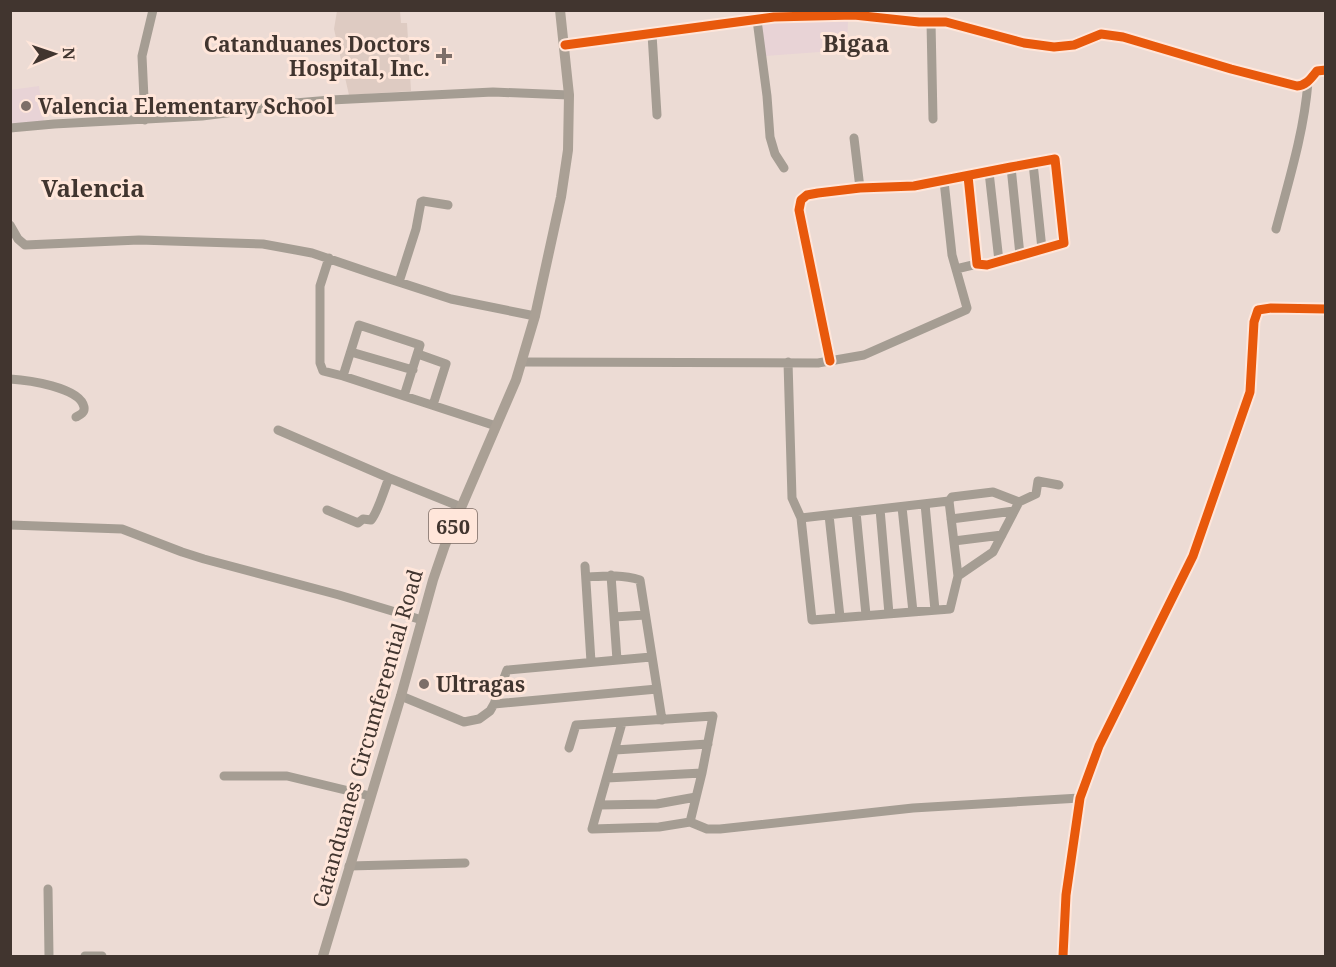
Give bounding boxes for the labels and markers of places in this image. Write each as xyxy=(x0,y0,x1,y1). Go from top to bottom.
place label: Catanduanes Doctors Hospital, Inc. xyxy=(204,30,430,82)
marker: Catanduanes Doctors Hospital, Inc. xyxy=(435,47,453,65)
place label: Valencia Elementary School xyxy=(38,92,334,120)
marker: Valencia Elementary School xyxy=(19,99,33,113)
place label: Ultragas xyxy=(436,670,525,698)
marker: Ultragas xyxy=(417,677,431,691)

